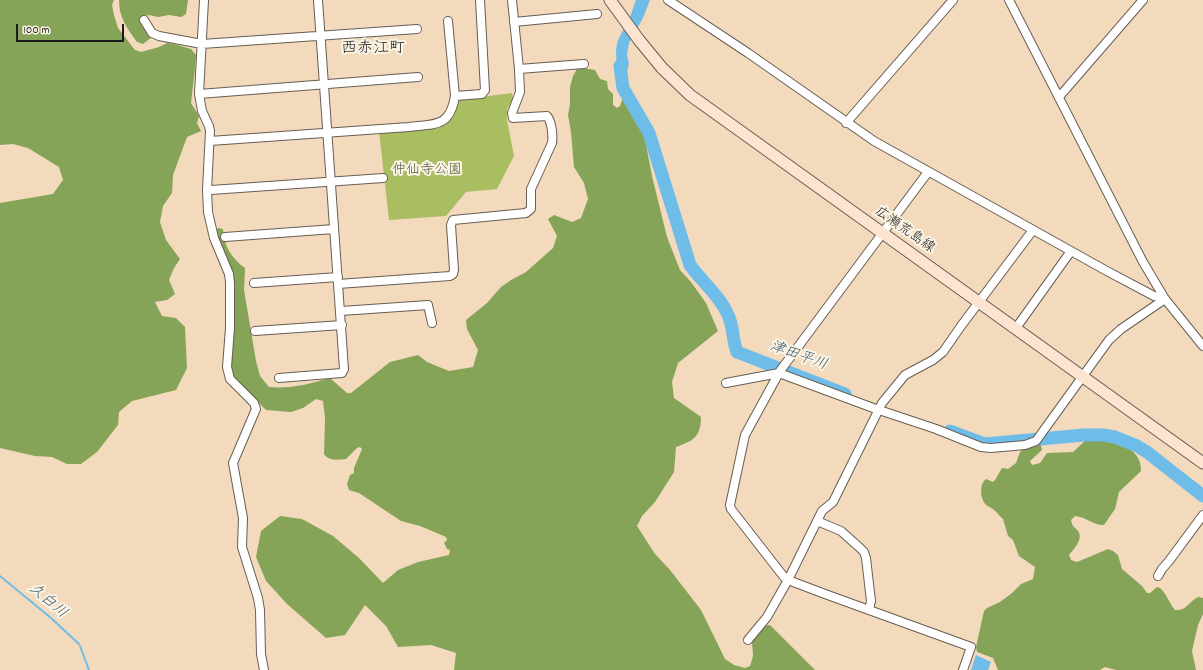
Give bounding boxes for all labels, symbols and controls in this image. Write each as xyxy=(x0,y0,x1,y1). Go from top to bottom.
scale bar xyxy=(18,16,126,42)
text: 100 m xyxy=(23,22,50,39)
district label: 西赤江町 xyxy=(341,40,405,60)
park label: 仲仙寺公園 xyxy=(392,163,462,179)
street label: 広瀬荒島線 xyxy=(871,204,937,258)
water label: 津田平川 xyxy=(767,338,829,376)
water label: 久白川 xyxy=(24,581,70,623)

